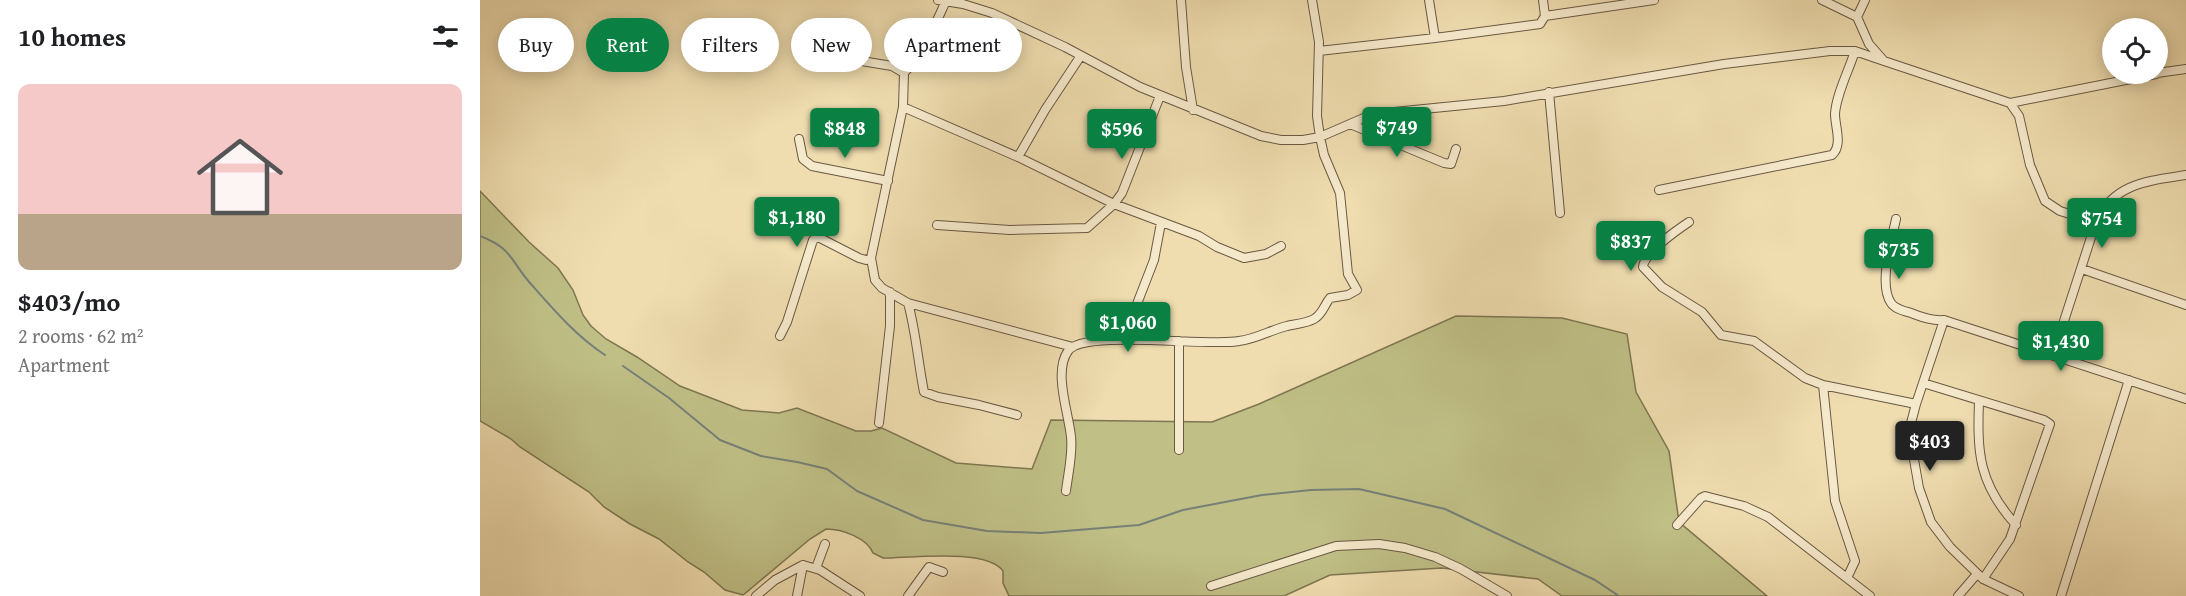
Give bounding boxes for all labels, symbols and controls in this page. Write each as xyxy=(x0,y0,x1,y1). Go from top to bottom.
text: 10 homes xyxy=(18,17,126,56)
chip: Buy xyxy=(498,18,574,72)
chip: Rent xyxy=(586,18,669,72)
chip: Filters xyxy=(681,18,779,72)
chip: New xyxy=(791,18,872,72)
chip: Apartment xyxy=(884,18,1022,72)
map controls xyxy=(2102,18,2168,84)
button: locate xyxy=(2102,18,2168,84)
icon: filters xyxy=(429,20,462,53)
pin: $749 xyxy=(1361,107,1433,158)
pin: $848 xyxy=(809,108,881,159)
pin: $596 xyxy=(1086,109,1158,160)
text: $749 xyxy=(1376,112,1418,141)
text: $848 xyxy=(824,113,866,142)
text: $596 xyxy=(1101,114,1143,143)
icon: home xyxy=(186,123,294,231)
pin: $1,180 xyxy=(748,197,846,248)
pin: $754 xyxy=(2066,198,2138,249)
text: $1,180 xyxy=(768,202,826,231)
text: $754 xyxy=(2081,203,2123,232)
pin: $837 xyxy=(1595,221,1667,272)
text: $837 xyxy=(1610,226,1652,255)
pin: $735 xyxy=(1863,229,1935,280)
text: $735 xyxy=(1878,234,1920,263)
text: $403/mo xyxy=(18,282,120,321)
pin: $1,060 xyxy=(1079,302,1177,353)
text: $1,060 xyxy=(1099,307,1157,336)
text: 2 rooms · 62 m² xyxy=(18,321,144,350)
pin: $1,430 xyxy=(2012,321,2110,372)
text: $1,430 xyxy=(2032,326,2090,355)
text: Apartment xyxy=(18,350,110,379)
pin: $403 xyxy=(1894,421,1966,472)
text: $403 xyxy=(1909,426,1951,455)

